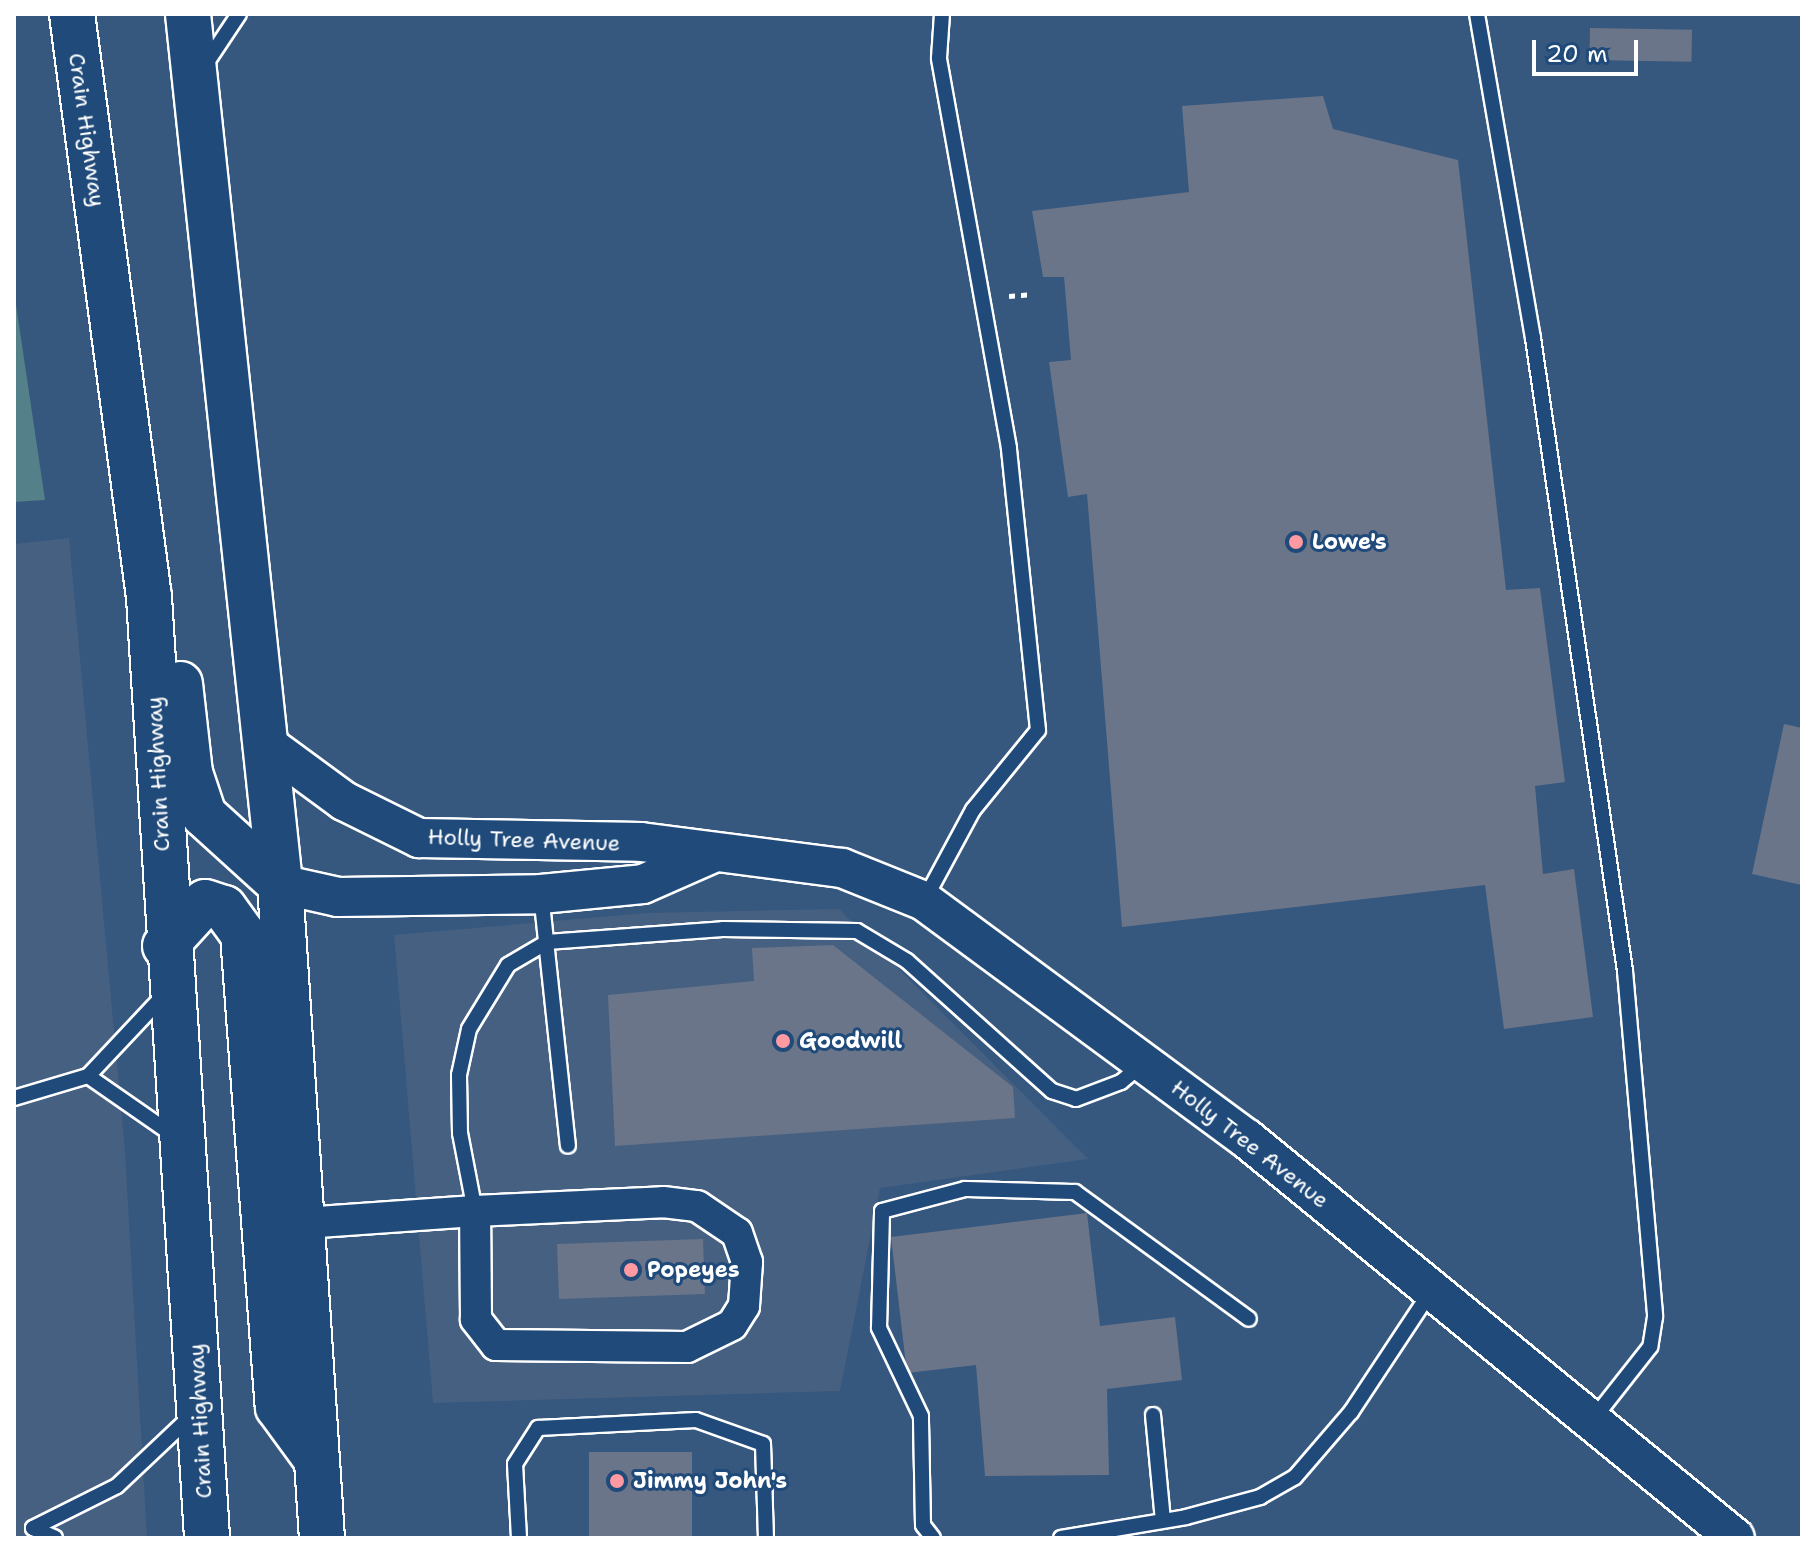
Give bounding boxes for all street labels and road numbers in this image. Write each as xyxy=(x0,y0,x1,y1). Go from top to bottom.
street label: Crain Highway xyxy=(63,51,111,209)
street label: Crain Highway xyxy=(141,696,175,852)
street label: Holly Tree Avenue xyxy=(427,823,621,857)
street label: Holly Tree Avenue xyxy=(1166,1074,1334,1214)
street label: Crain Highway xyxy=(183,1343,217,1499)

